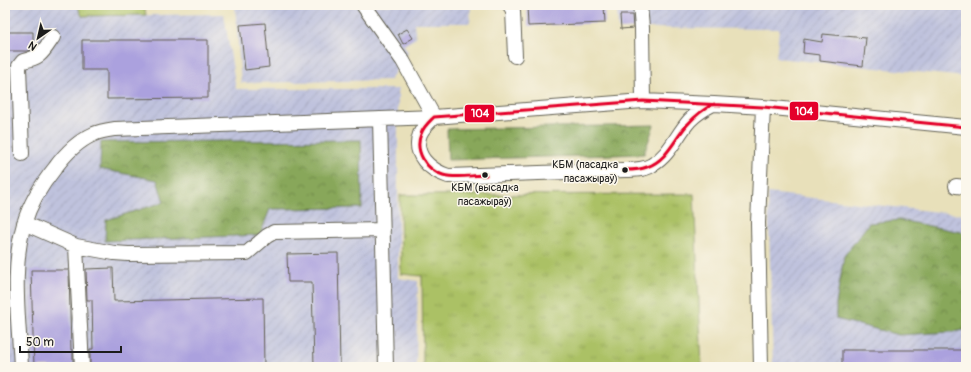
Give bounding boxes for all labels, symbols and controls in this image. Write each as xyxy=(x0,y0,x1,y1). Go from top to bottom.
north arrow xyxy=(18,18,58,58)
text: N xyxy=(26,38,39,53)
line badge: 104 xyxy=(789,101,819,121)
line badge: 104 xyxy=(464,104,495,123)
text: 104 xyxy=(795,105,814,118)
text: 104 xyxy=(471,107,490,120)
place label: КБМ (пасадка пасажыраў) xyxy=(552,158,618,185)
marker: КБМ (пасадка пасажыраў) xyxy=(620,165,630,175)
marker: КБМ (высадка пасажыраў) xyxy=(480,170,490,180)
place label: КБМ (высадка пасажыраў) xyxy=(451,181,519,208)
scale bar xyxy=(20,328,121,354)
text: 50 m xyxy=(26,335,54,350)

